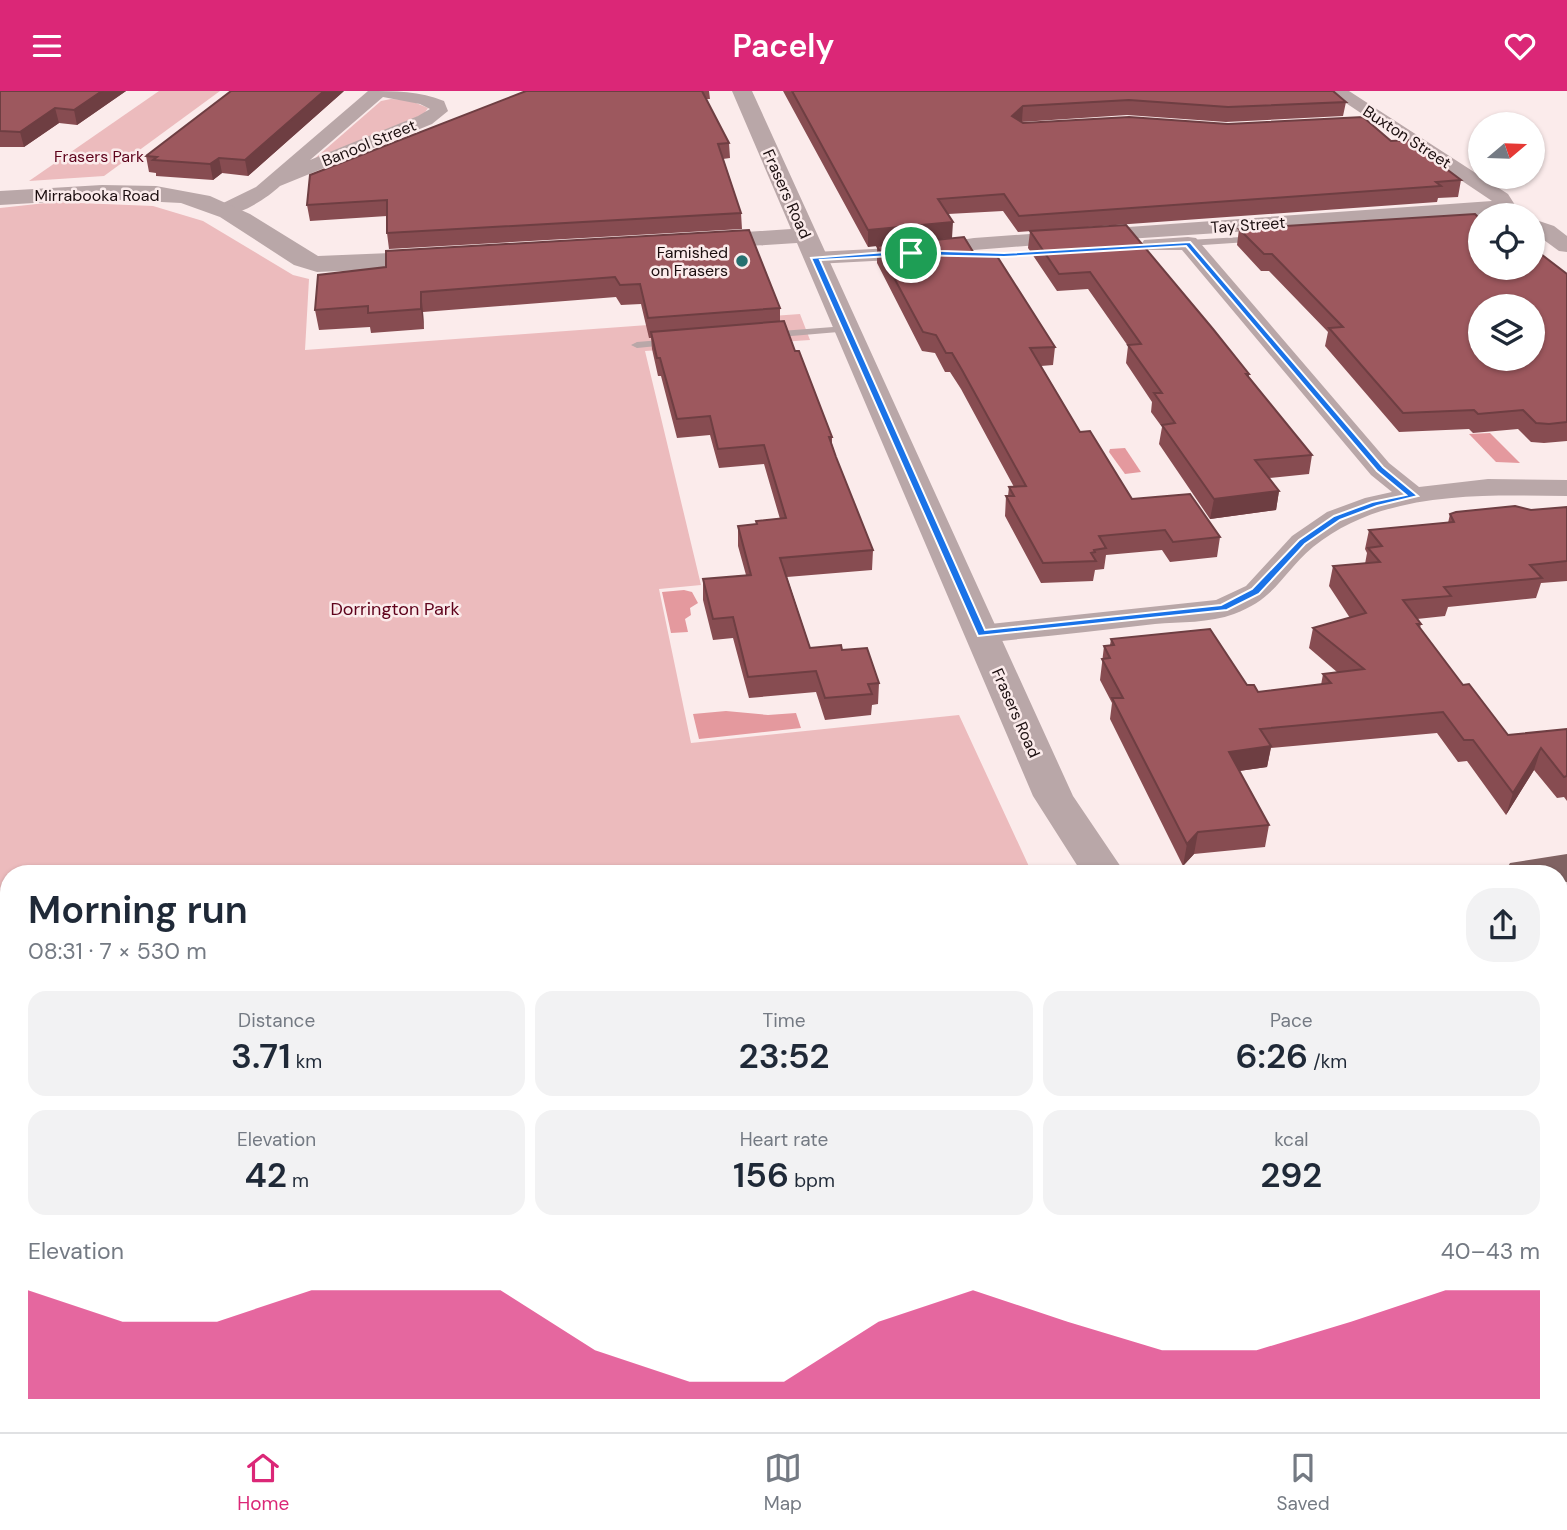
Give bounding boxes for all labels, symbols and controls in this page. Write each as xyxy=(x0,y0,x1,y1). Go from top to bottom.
text: Pacely xyxy=(733,25,834,67)
icon: menu xyxy=(28,27,66,65)
icon: heart xyxy=(1501,27,1539,65)
street label: Buxton Street xyxy=(1359,101,1455,173)
north arrow xyxy=(1468,112,1545,189)
map controls xyxy=(1468,112,1545,371)
street label: Banool Street xyxy=(319,115,419,171)
park label: Frasers Park xyxy=(54,146,144,167)
street label: Frasers Road xyxy=(758,146,816,242)
street label: Mirrabooka Road xyxy=(34,185,160,206)
button: locate xyxy=(1468,203,1545,280)
street label: Tay Street xyxy=(1210,212,1286,238)
pin xyxy=(881,223,941,283)
icon: arrive xyxy=(892,234,930,272)
place label: Famished on Frasers xyxy=(651,242,728,281)
marker: Famished on Frasers xyxy=(734,253,750,269)
button: layers xyxy=(1468,294,1545,371)
park label: Dorrington Park xyxy=(330,597,460,621)
street label: Frasers Road xyxy=(987,665,1045,761)
text: Morning run xyxy=(28,885,248,935)
button: share xyxy=(1466,888,1540,962)
text: 08:31 · 7 × 530 m xyxy=(28,936,207,966)
text: Distance xyxy=(238,1008,315,1033)
text: Time xyxy=(763,1008,805,1033)
text: Pace xyxy=(1270,1008,1313,1033)
text: 3.71 xyxy=(231,1033,291,1079)
text: 23:52 xyxy=(738,1033,830,1079)
text: 6:26 xyxy=(1235,1033,1308,1079)
text: km xyxy=(291,1049,322,1074)
text: /km xyxy=(1308,1049,1347,1074)
text: Elevation xyxy=(237,1127,316,1152)
text: Heart rate xyxy=(740,1127,828,1152)
text: kcal xyxy=(1274,1127,1309,1152)
text: 42 xyxy=(244,1152,287,1198)
text: 156 xyxy=(733,1152,789,1198)
text: 292 xyxy=(1260,1152,1322,1198)
text: m xyxy=(287,1168,309,1193)
text: bpm xyxy=(789,1168,835,1193)
text: Elevation xyxy=(28,1236,124,1266)
text: 40–43 m xyxy=(1441,1236,1540,1266)
tab: Home xyxy=(237,1449,289,1516)
tab: Map xyxy=(764,1449,802,1516)
tab: Saved xyxy=(1276,1449,1330,1516)

